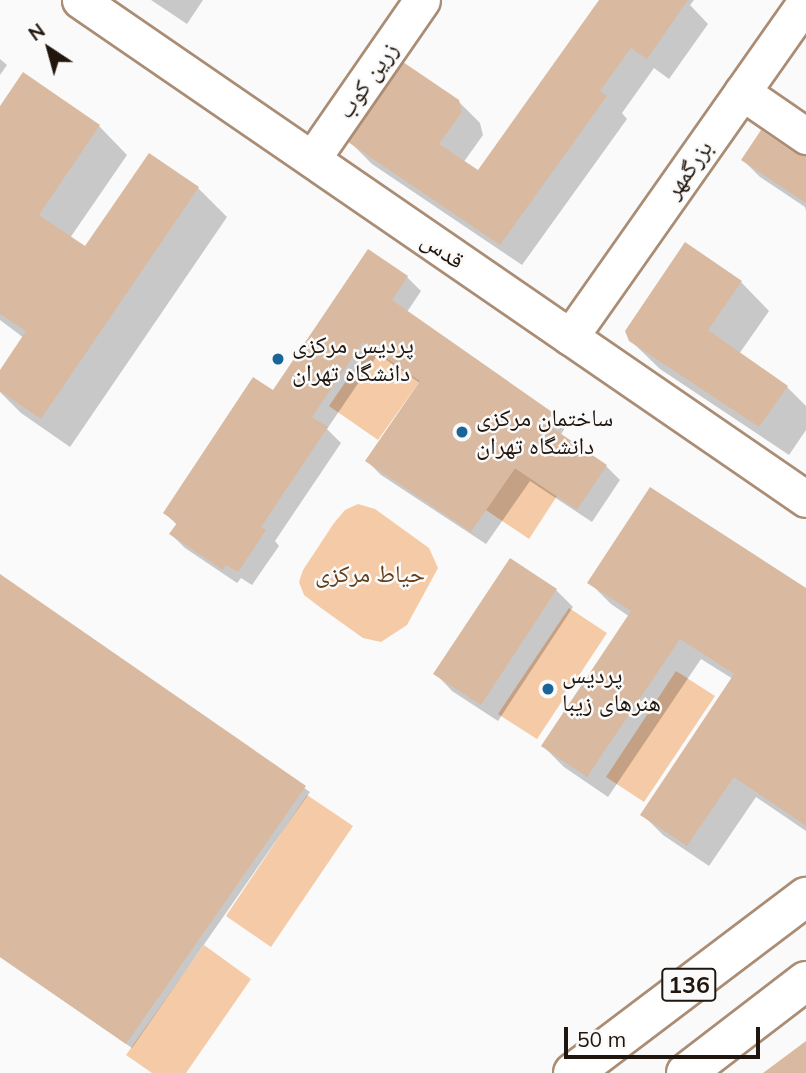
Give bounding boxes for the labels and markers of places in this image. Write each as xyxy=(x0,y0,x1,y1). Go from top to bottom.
place label: پردیس مرکزی دانشگاه‌ تهران xyxy=(292,331,414,387)
marker: پردیس مرکزی دانشگاه‌ تهران xyxy=(270,351,286,367)
place label: ساختمان مرکزی دانشگاه تهران xyxy=(476,404,613,460)
marker: ساختمان مرکزی دانشگاه تهران xyxy=(454,424,470,440)
place label: پردیس هنرهای زیبا xyxy=(562,661,661,717)
marker: پردیس هنرهای زیبا xyxy=(540,681,556,697)

